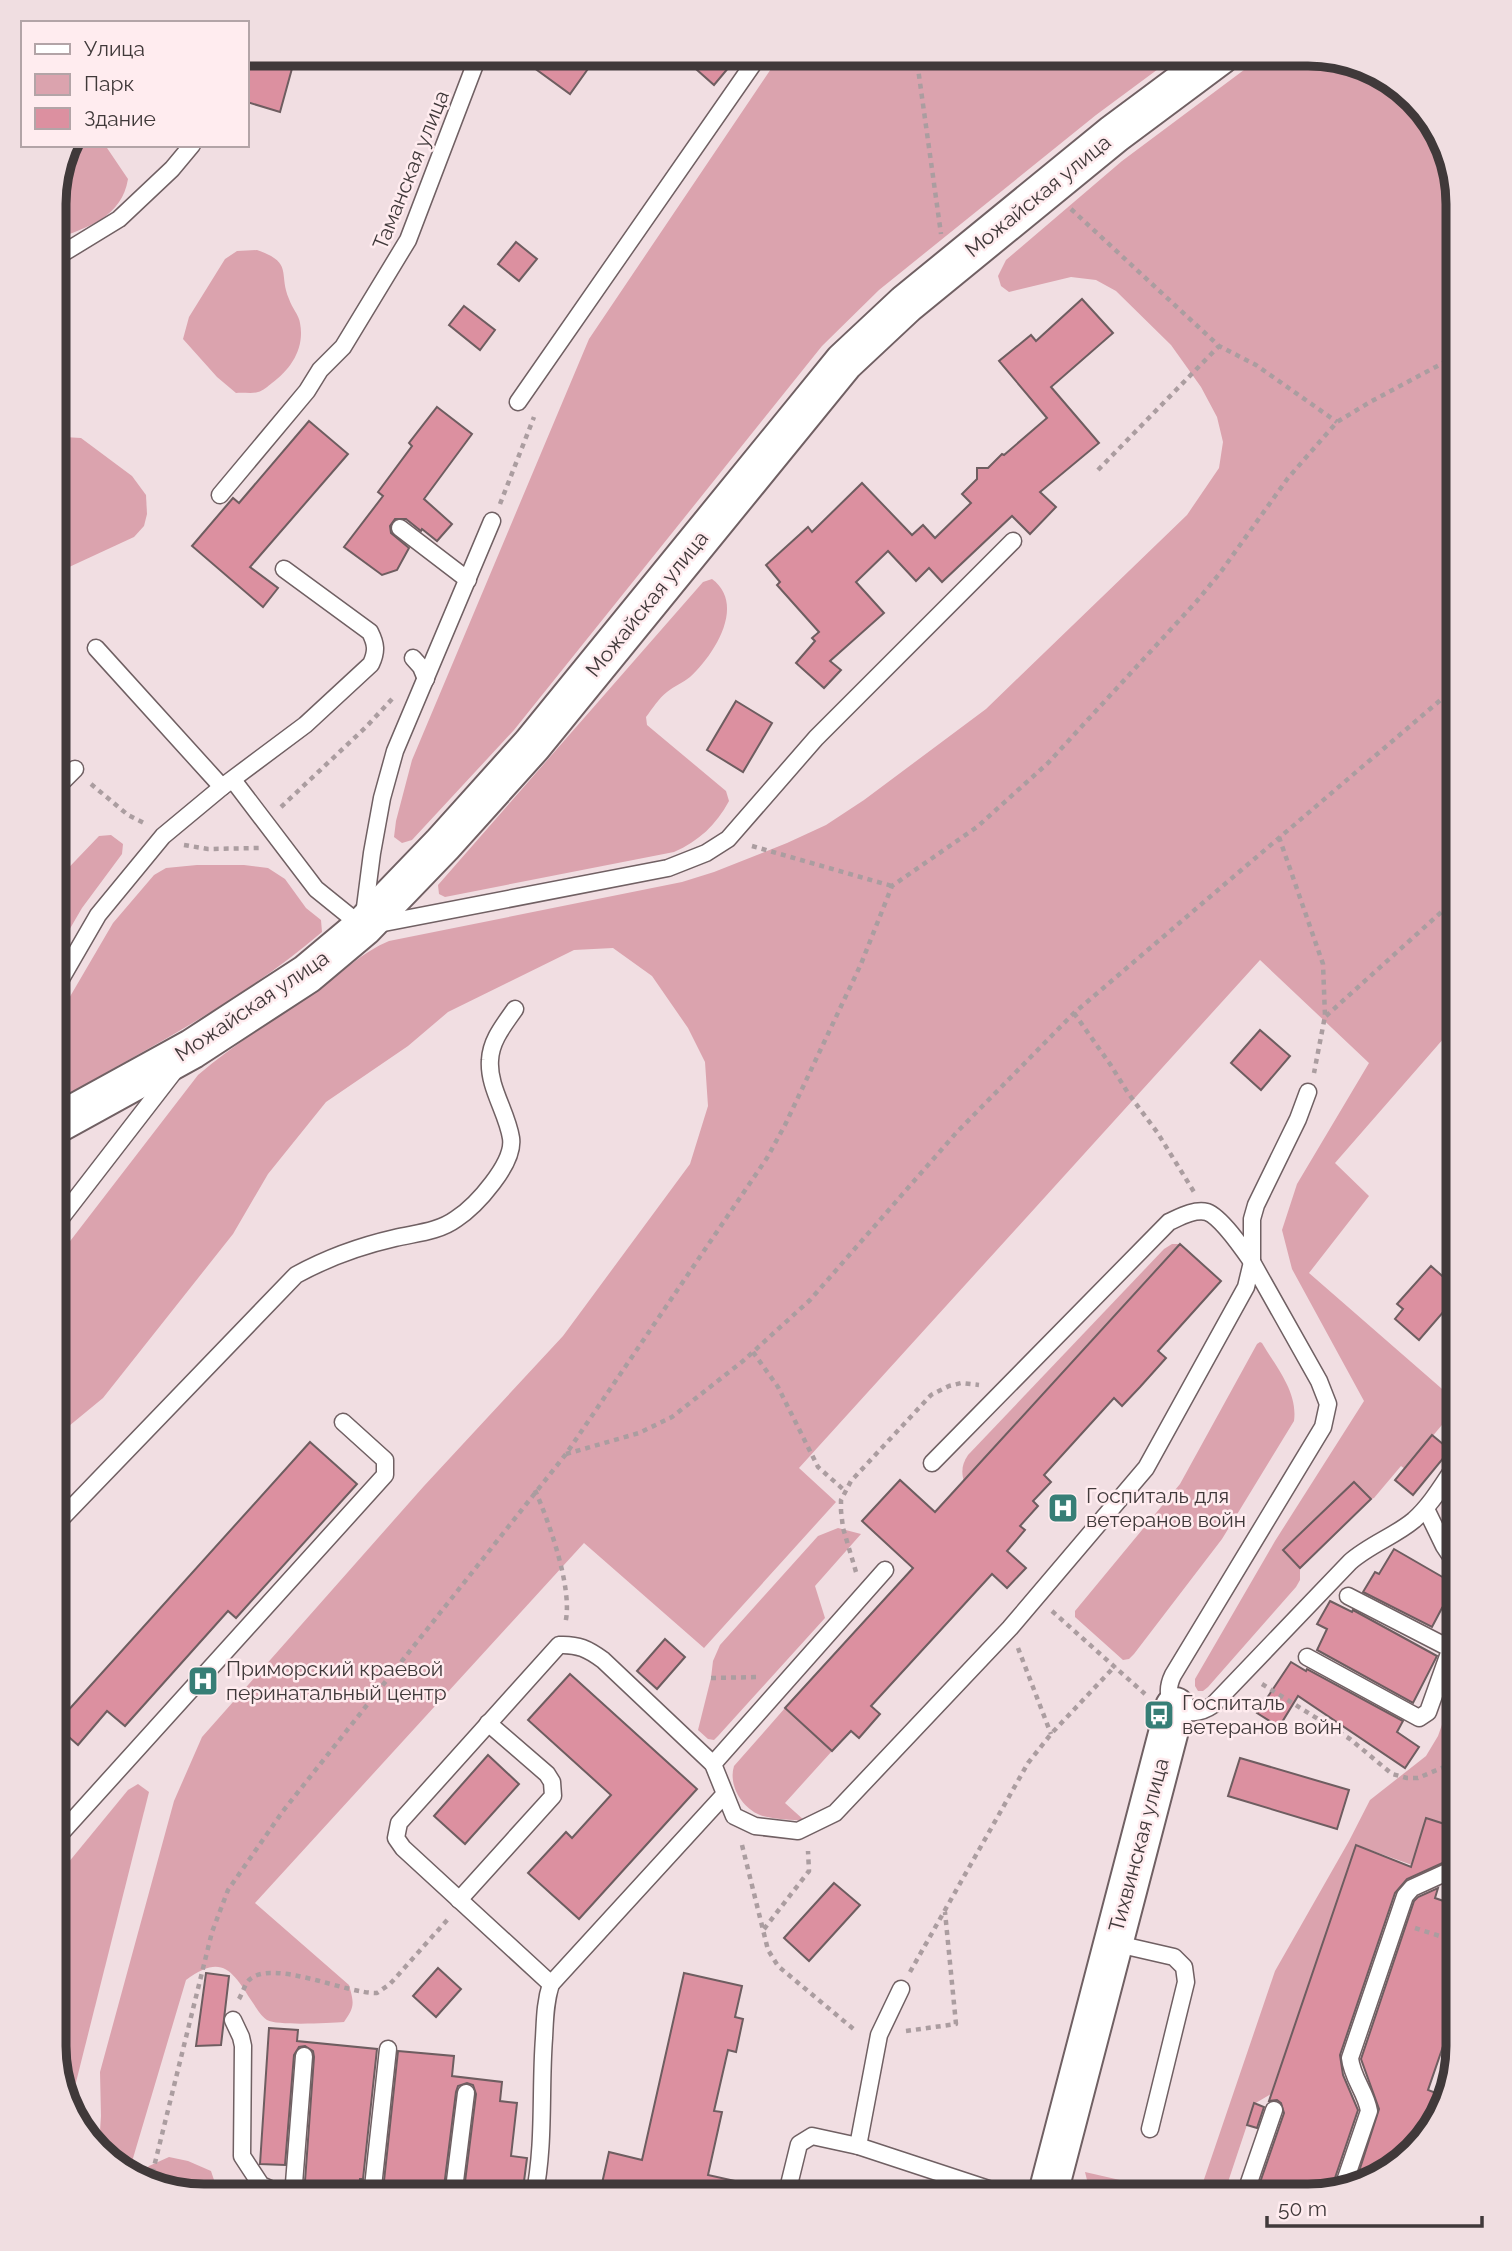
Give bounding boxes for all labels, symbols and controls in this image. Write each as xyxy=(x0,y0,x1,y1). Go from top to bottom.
legend xyxy=(21,21,248,147)
text: Улица xyxy=(84,36,145,61)
text: Парк xyxy=(84,71,134,96)
street label: Таманская улица xyxy=(367,87,454,253)
text: Здание xyxy=(84,106,156,131)
street label: Можайская улица xyxy=(960,129,1116,262)
street label: Можайская улица xyxy=(580,526,713,682)
street label: Можайская улица xyxy=(170,945,333,1066)
place label: Госпиталь для ветеранов войн xyxy=(1086,1483,1246,1532)
hospital icon: Госпиталь для ветеранов войн xyxy=(1046,1491,1080,1525)
place label: Приморский краевой перинатальный центр xyxy=(226,1656,447,1705)
hospital icon: Приморский краевой перинатальный центр xyxy=(186,1664,220,1698)
place label: Госпиталь ветеранов войн xyxy=(1182,1690,1342,1739)
bus stop icon: Госпиталь ветеранов войн xyxy=(1142,1698,1176,1732)
street label: Тихвинская улица xyxy=(1103,1755,1174,1934)
scale bar xyxy=(1267,2184,1482,2228)
text: 50 m xyxy=(1278,2196,1327,2221)

